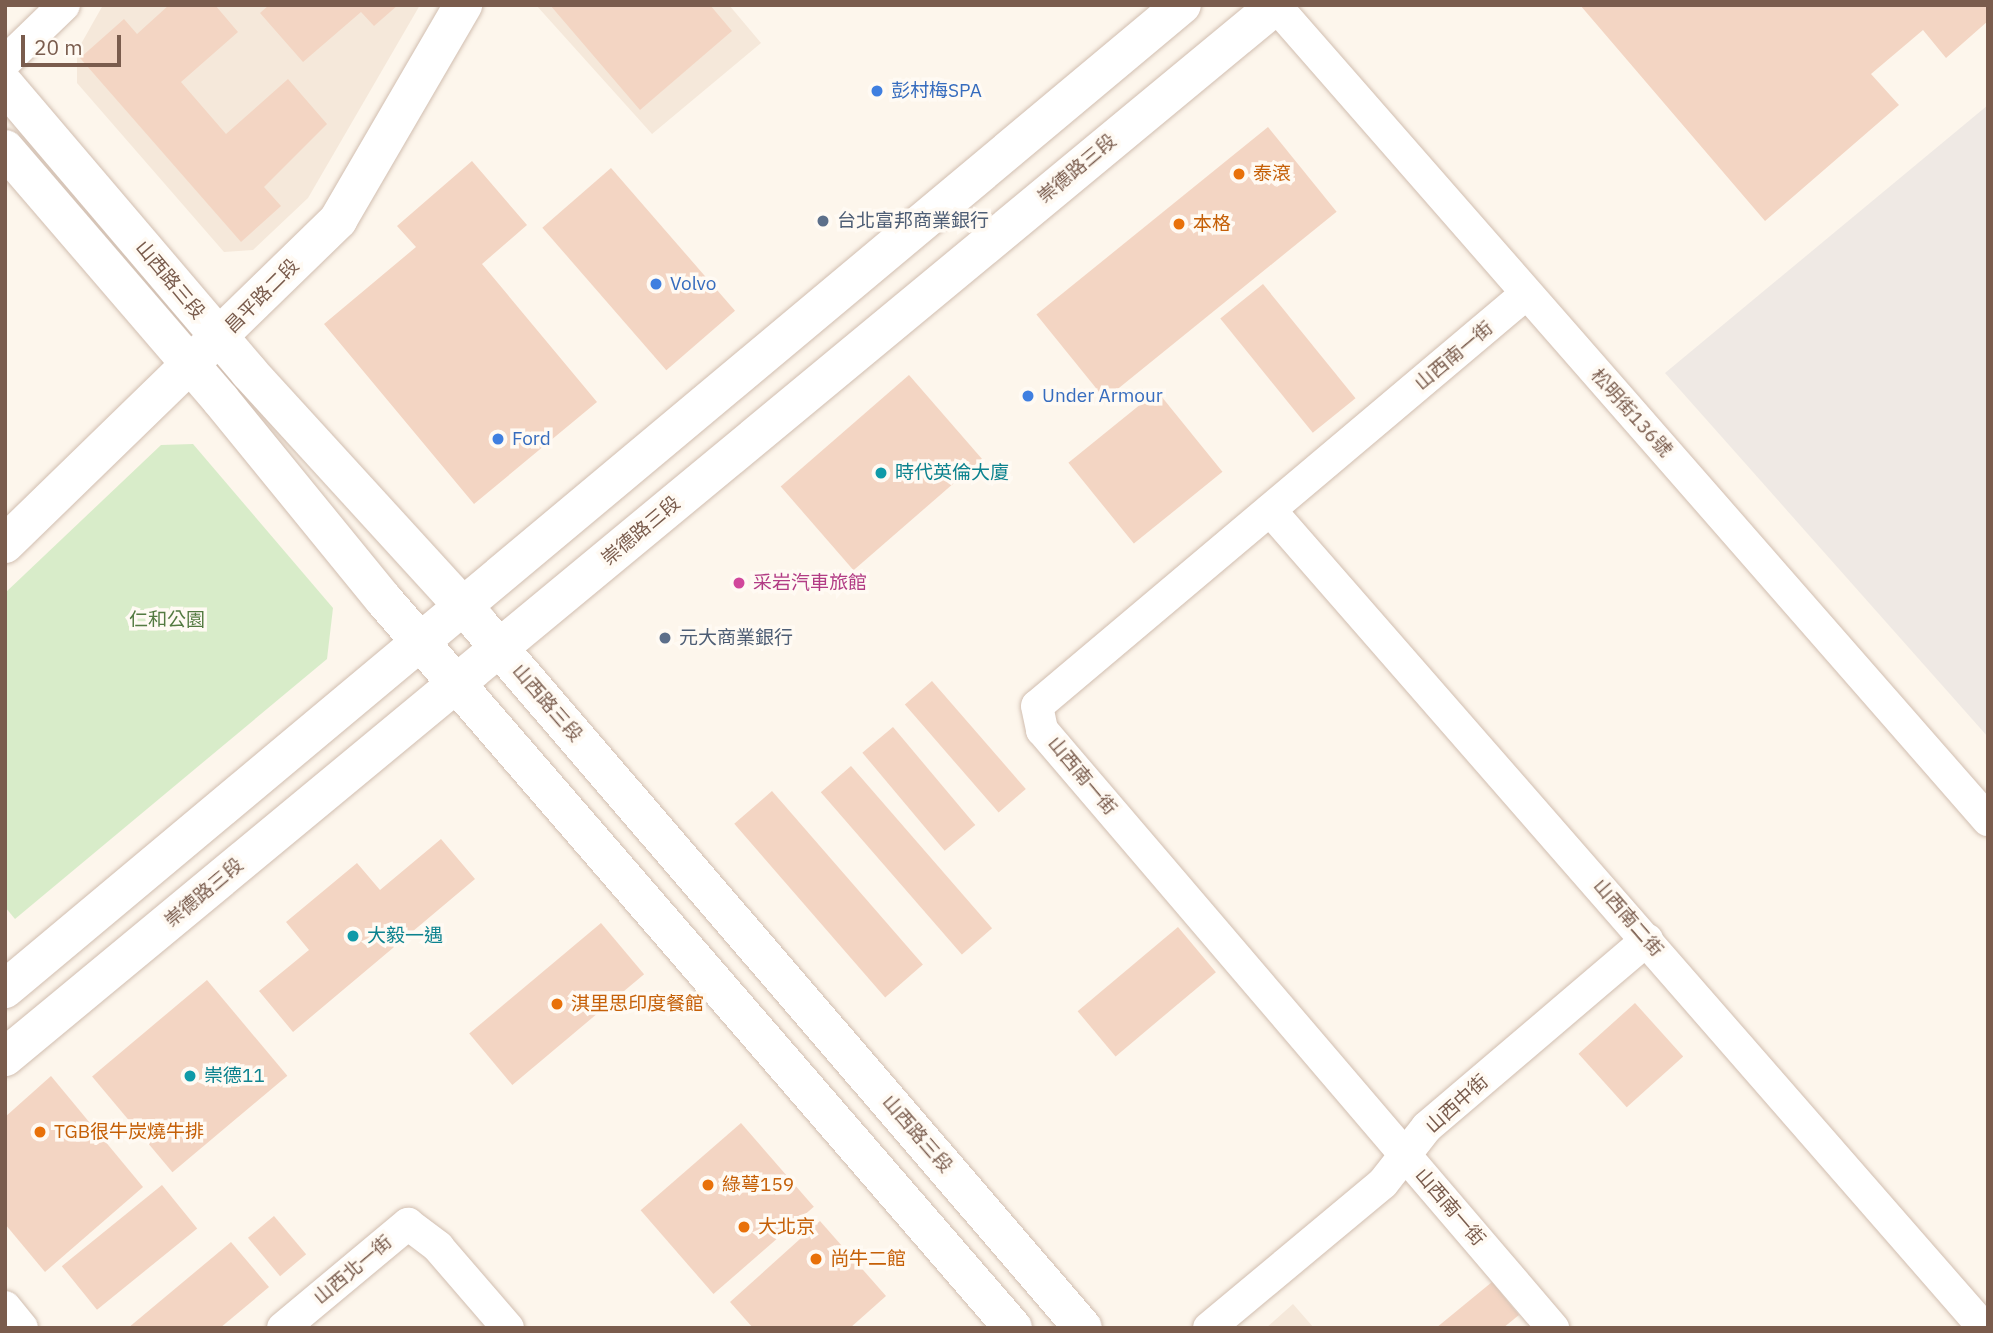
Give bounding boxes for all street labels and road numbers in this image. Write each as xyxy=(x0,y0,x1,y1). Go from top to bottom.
street label: 崇德路三段 xyxy=(1033,130,1121,208)
street label: 山西路三段 xyxy=(131,236,209,324)
street label: 昌平路二段 xyxy=(220,254,304,338)
street label: 山西南一街 xyxy=(1410,317,1498,395)
street label: 松明街136號 xyxy=(1586,364,1676,462)
street label: 崇德路三段 xyxy=(597,492,685,570)
street label: 山西路三段 xyxy=(507,660,587,746)
street label: 山西南一街 xyxy=(1043,732,1121,820)
street label: 崇德路三段 xyxy=(160,854,248,932)
street label: 山西南二街 xyxy=(1588,875,1668,961)
street label: 山西中街 xyxy=(1421,1070,1493,1138)
street label: 山西路三段 xyxy=(877,1091,957,1177)
street label: 山西南一街 xyxy=(1410,1164,1490,1250)
street label: 山西北一街 xyxy=(309,1231,397,1309)

